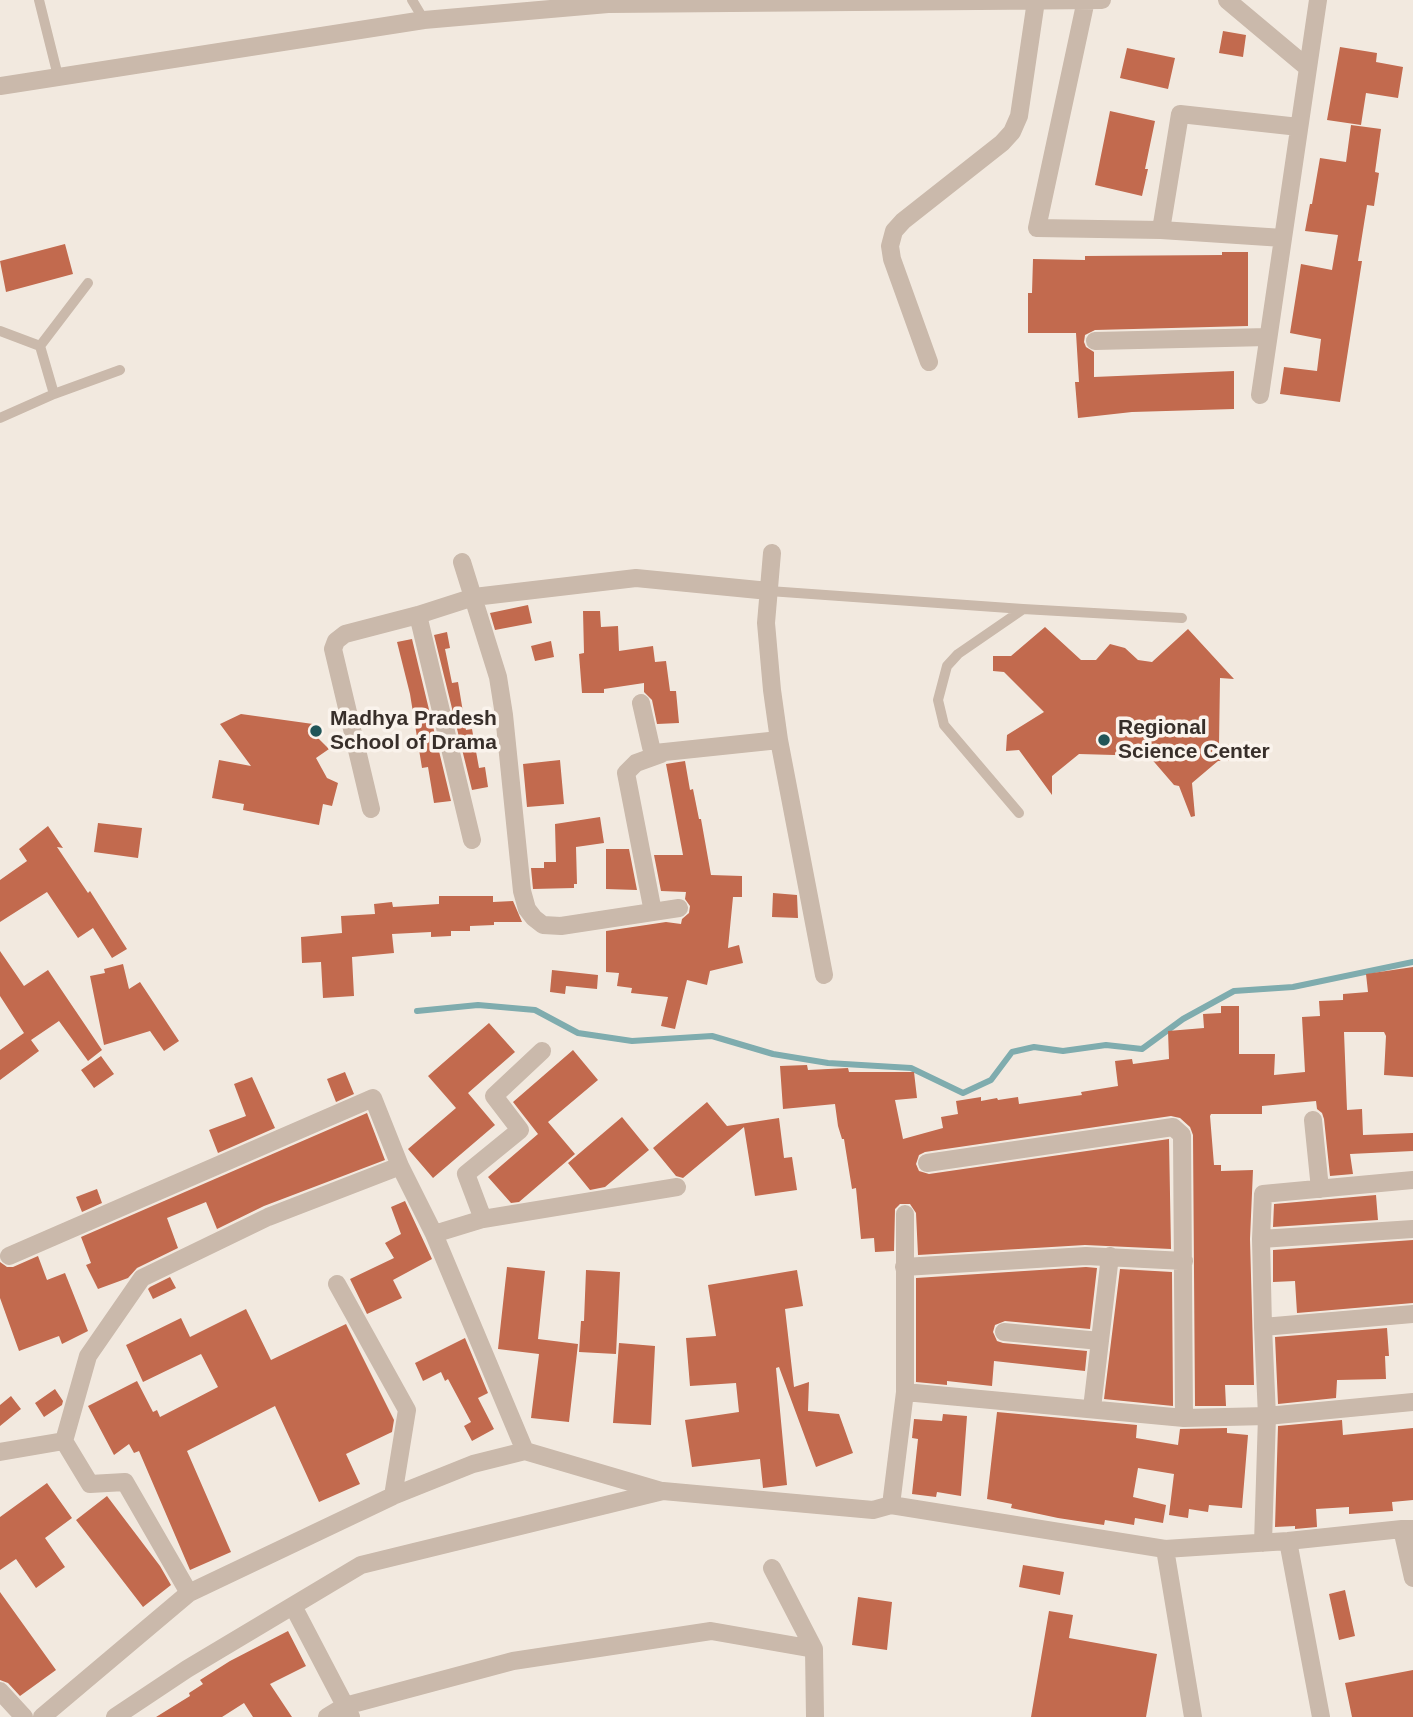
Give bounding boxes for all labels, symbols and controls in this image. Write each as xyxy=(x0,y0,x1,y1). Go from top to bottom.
place label: Madhya Pradesh School of Drama xyxy=(330,706,497,756)
place label: Regional Science Center xyxy=(1118,715,1270,765)
marker: Madhya Pradesh School of Drama xyxy=(308,723,324,739)
marker: Regional Science Center xyxy=(1096,732,1112,748)

